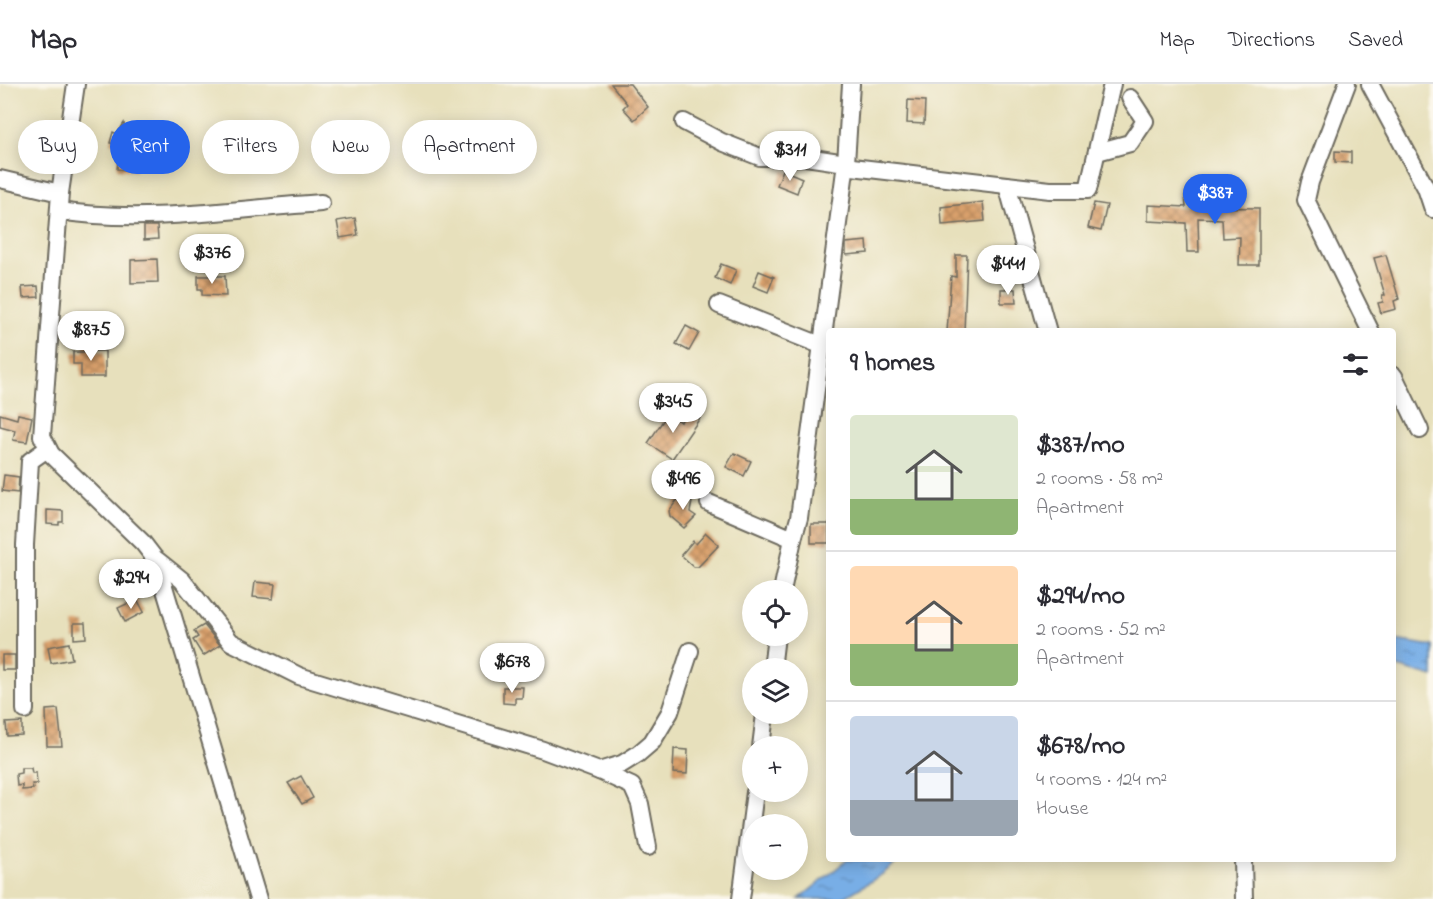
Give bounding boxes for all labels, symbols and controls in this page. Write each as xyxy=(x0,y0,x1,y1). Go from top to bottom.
text: Map xyxy=(30,21,77,62)
text: Map xyxy=(1159,26,1195,56)
text: Directions xyxy=(1228,26,1315,56)
text: Saved xyxy=(1348,26,1403,56)
chip: Buy xyxy=(18,120,98,174)
chip: Rent xyxy=(110,120,190,174)
chip: Filters xyxy=(202,120,299,174)
chip: New xyxy=(311,120,390,174)
chip: Apartment xyxy=(402,120,537,174)
pin: $311 xyxy=(754,131,826,182)
text: $311 xyxy=(773,136,807,165)
pin: $387 xyxy=(1179,174,1251,225)
text: $387 xyxy=(1197,179,1233,208)
pin: $376 xyxy=(176,234,248,285)
text: $376 xyxy=(193,239,231,268)
pin: $441 xyxy=(972,245,1044,296)
text: $441 xyxy=(991,250,1025,279)
pin: $875 xyxy=(55,311,127,362)
text: $875 xyxy=(71,316,111,345)
text: 9 homes xyxy=(850,345,935,383)
icon: filters xyxy=(1339,348,1372,381)
pin: $345 xyxy=(637,383,709,434)
text: $345 xyxy=(653,388,693,417)
text: $387/mo xyxy=(1036,427,1125,465)
icon: home xyxy=(898,439,970,511)
pin: $496 xyxy=(647,460,719,511)
text: $496 xyxy=(665,465,701,494)
text: 2 rooms · 58 m² xyxy=(1036,465,1163,494)
text: Apartment xyxy=(1036,494,1124,523)
pin: $294 xyxy=(95,559,167,610)
text: $294 xyxy=(113,564,149,593)
text: $294/mo xyxy=(1036,578,1125,616)
map controls xyxy=(742,580,808,880)
button: locate xyxy=(742,580,808,646)
icon: home xyxy=(898,590,970,662)
text: 2 rooms · 52 m² xyxy=(1036,616,1166,645)
pin: $678 xyxy=(476,643,548,694)
text: Apartment xyxy=(1036,645,1124,674)
text: $678 xyxy=(494,648,530,677)
button: layers xyxy=(742,658,808,724)
text: $678/mo xyxy=(1036,728,1125,766)
button: + xyxy=(742,736,808,802)
icon: home xyxy=(898,740,970,812)
text: 4 rooms · 124 m² xyxy=(1036,766,1167,795)
text: House xyxy=(1036,795,1089,824)
button: − xyxy=(742,814,808,880)

